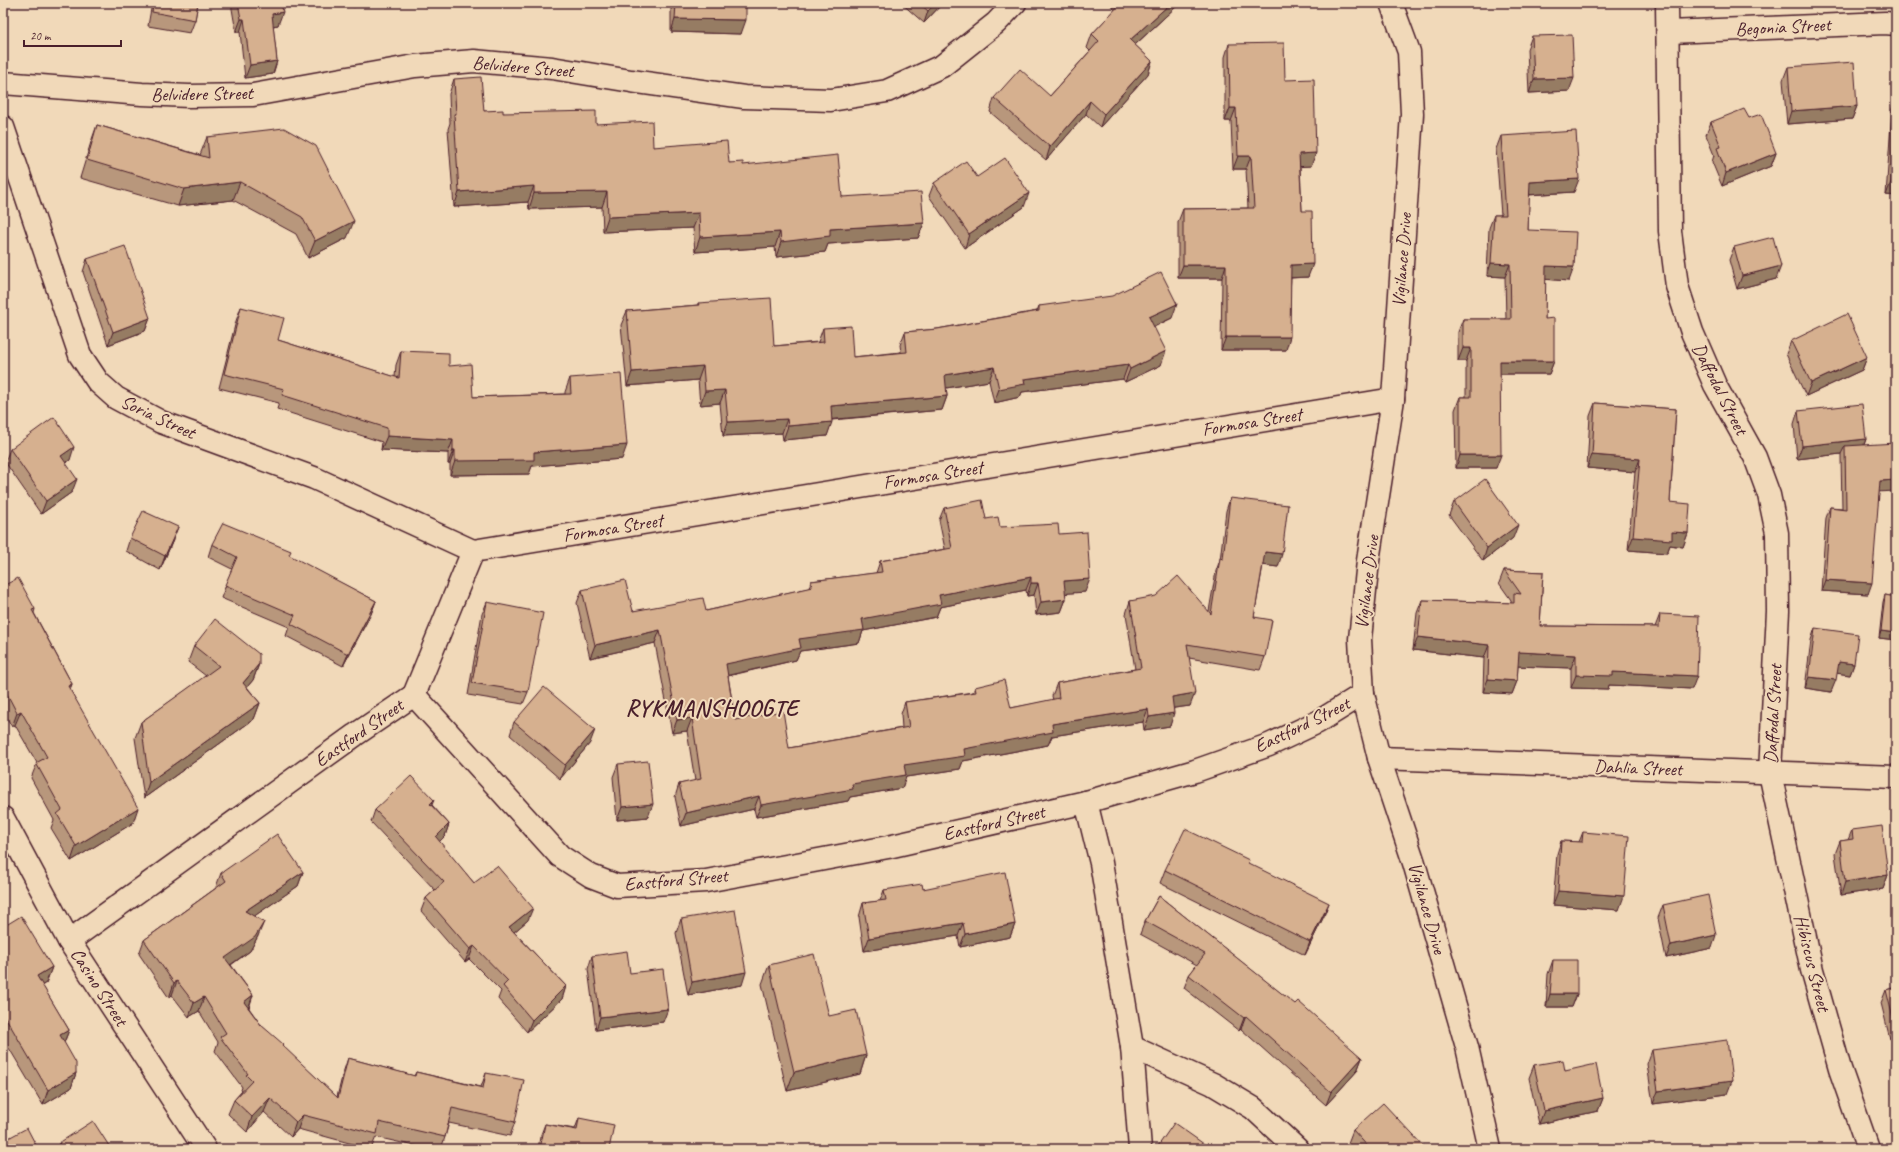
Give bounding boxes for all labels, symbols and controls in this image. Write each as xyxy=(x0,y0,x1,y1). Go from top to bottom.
street label: Begonia Street xyxy=(1735,12,1833,41)
scale bar xyxy=(24,22,121,48)
text: 20 m xyxy=(30,28,52,44)
street label: Belvidere Street xyxy=(471,51,576,84)
street label: Belvidere Street xyxy=(151,81,255,107)
street label: Vigilance Drive xyxy=(1387,210,1417,308)
street label: Daffodal Street xyxy=(1687,339,1754,440)
street label: Soria Street xyxy=(117,389,201,445)
street label: Formosa Street xyxy=(1201,402,1306,442)
street label: Formosa Street xyxy=(882,455,987,495)
street label: Formosa Street xyxy=(562,508,667,548)
street label: Vigilance Drive xyxy=(1349,532,1385,630)
street label: Daffodal Street xyxy=(1758,662,1788,764)
street label: Eastford Street xyxy=(1250,691,1355,758)
street label: Eastford Street xyxy=(310,693,410,772)
district label: RYKMANSHOOGTE xyxy=(625,694,801,723)
street label: Dahlia Street xyxy=(1593,754,1684,782)
street label: Eastford Street xyxy=(941,799,1049,846)
street label: Vigilance Drive xyxy=(1402,859,1452,958)
street label: Eastford Street xyxy=(624,863,730,896)
street label: Hibiscus Street xyxy=(1788,912,1836,1016)
street label: Casino Street xyxy=(65,943,134,1032)

